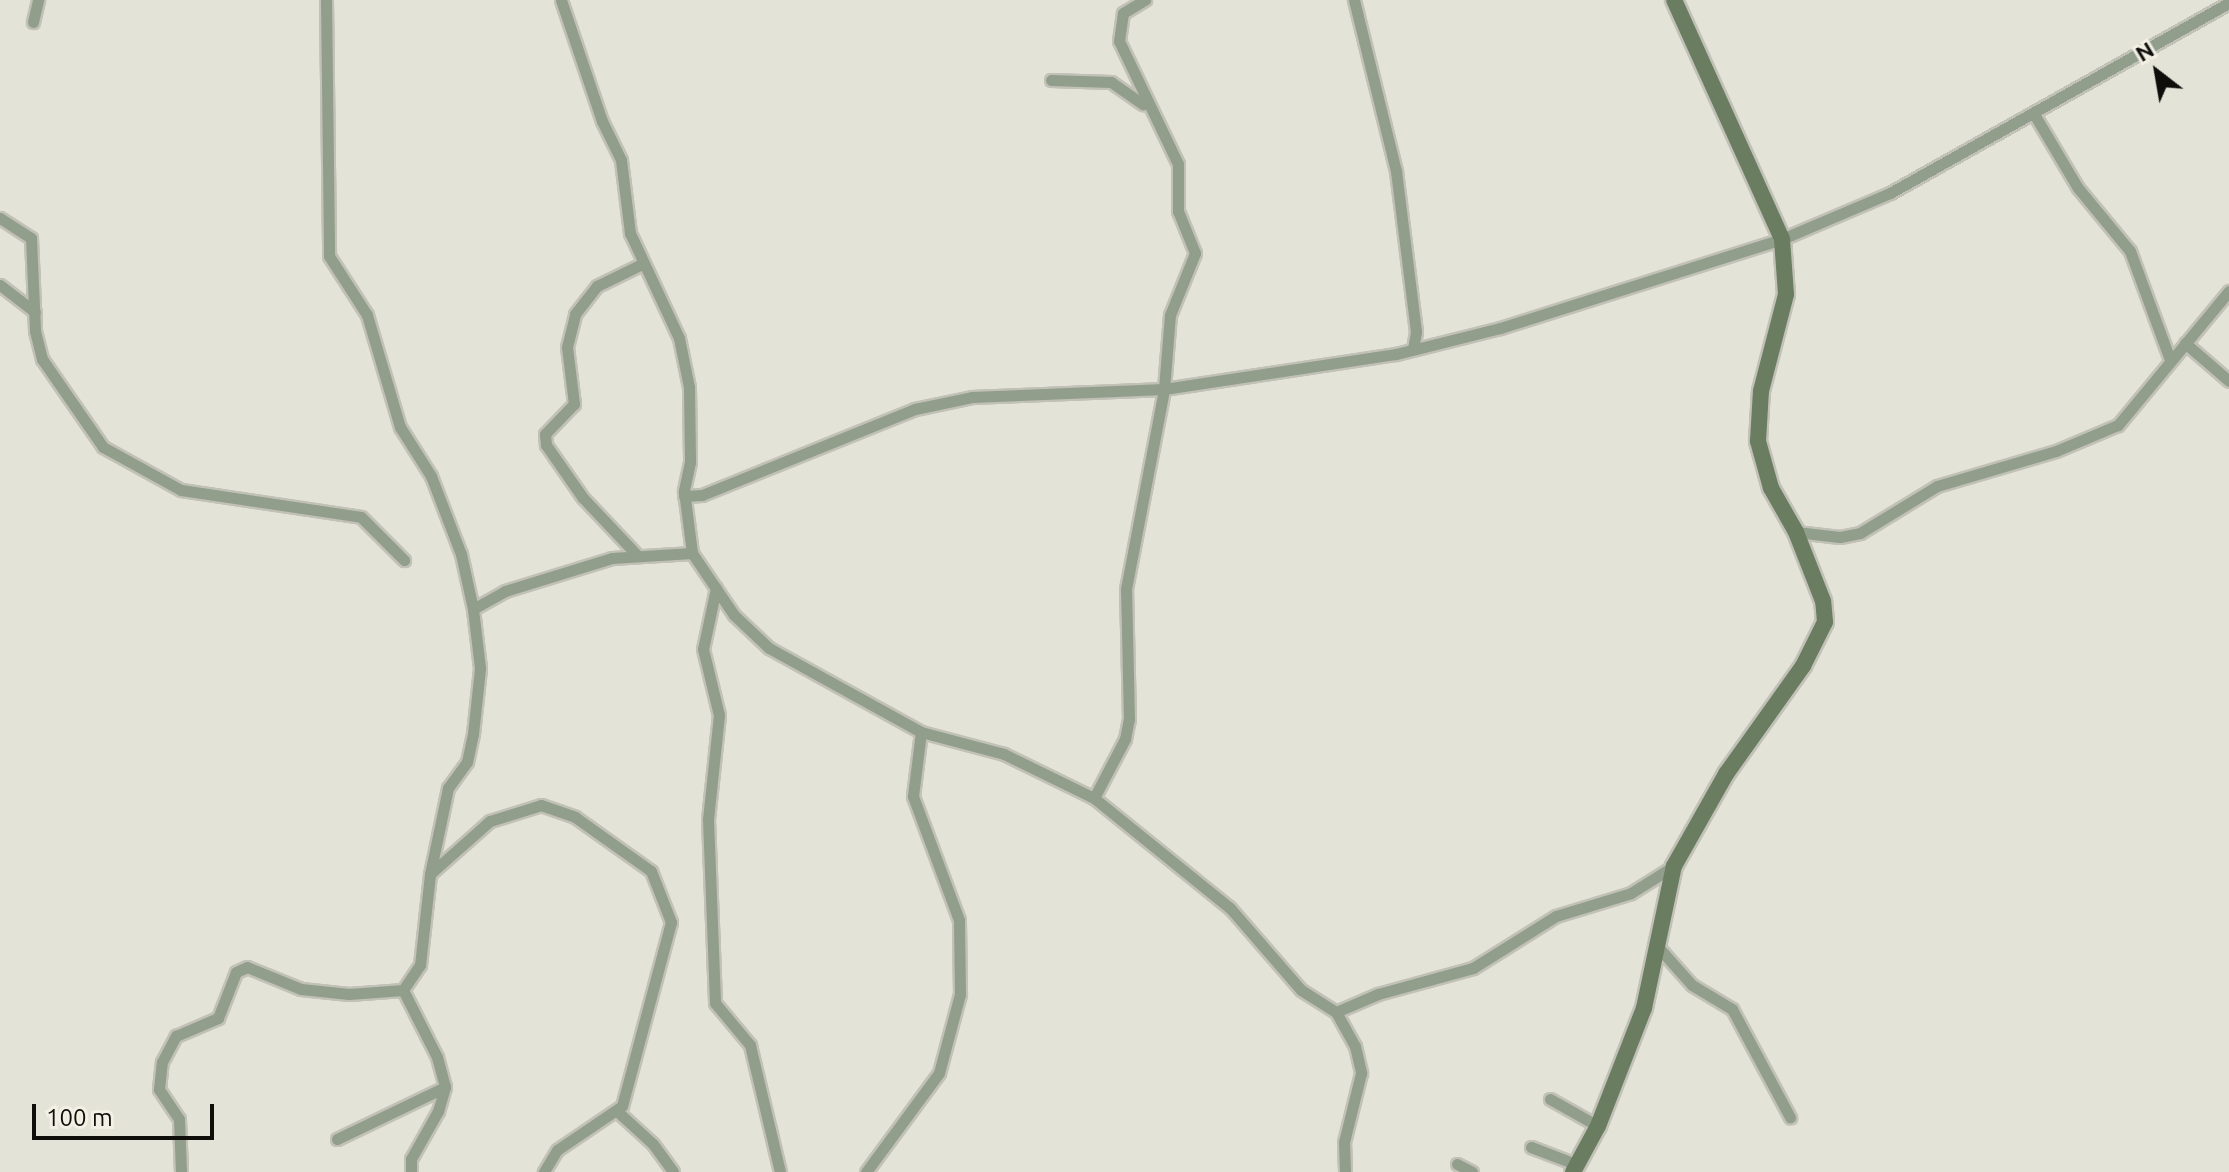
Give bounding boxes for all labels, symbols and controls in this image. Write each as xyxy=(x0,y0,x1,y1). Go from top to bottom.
north arrow xyxy=(2117,32,2197,112)
text: N xyxy=(2131,36,2158,66)
scale bar xyxy=(36,1088,218,1138)
text: 100 m xyxy=(46,1104,113,1131)

